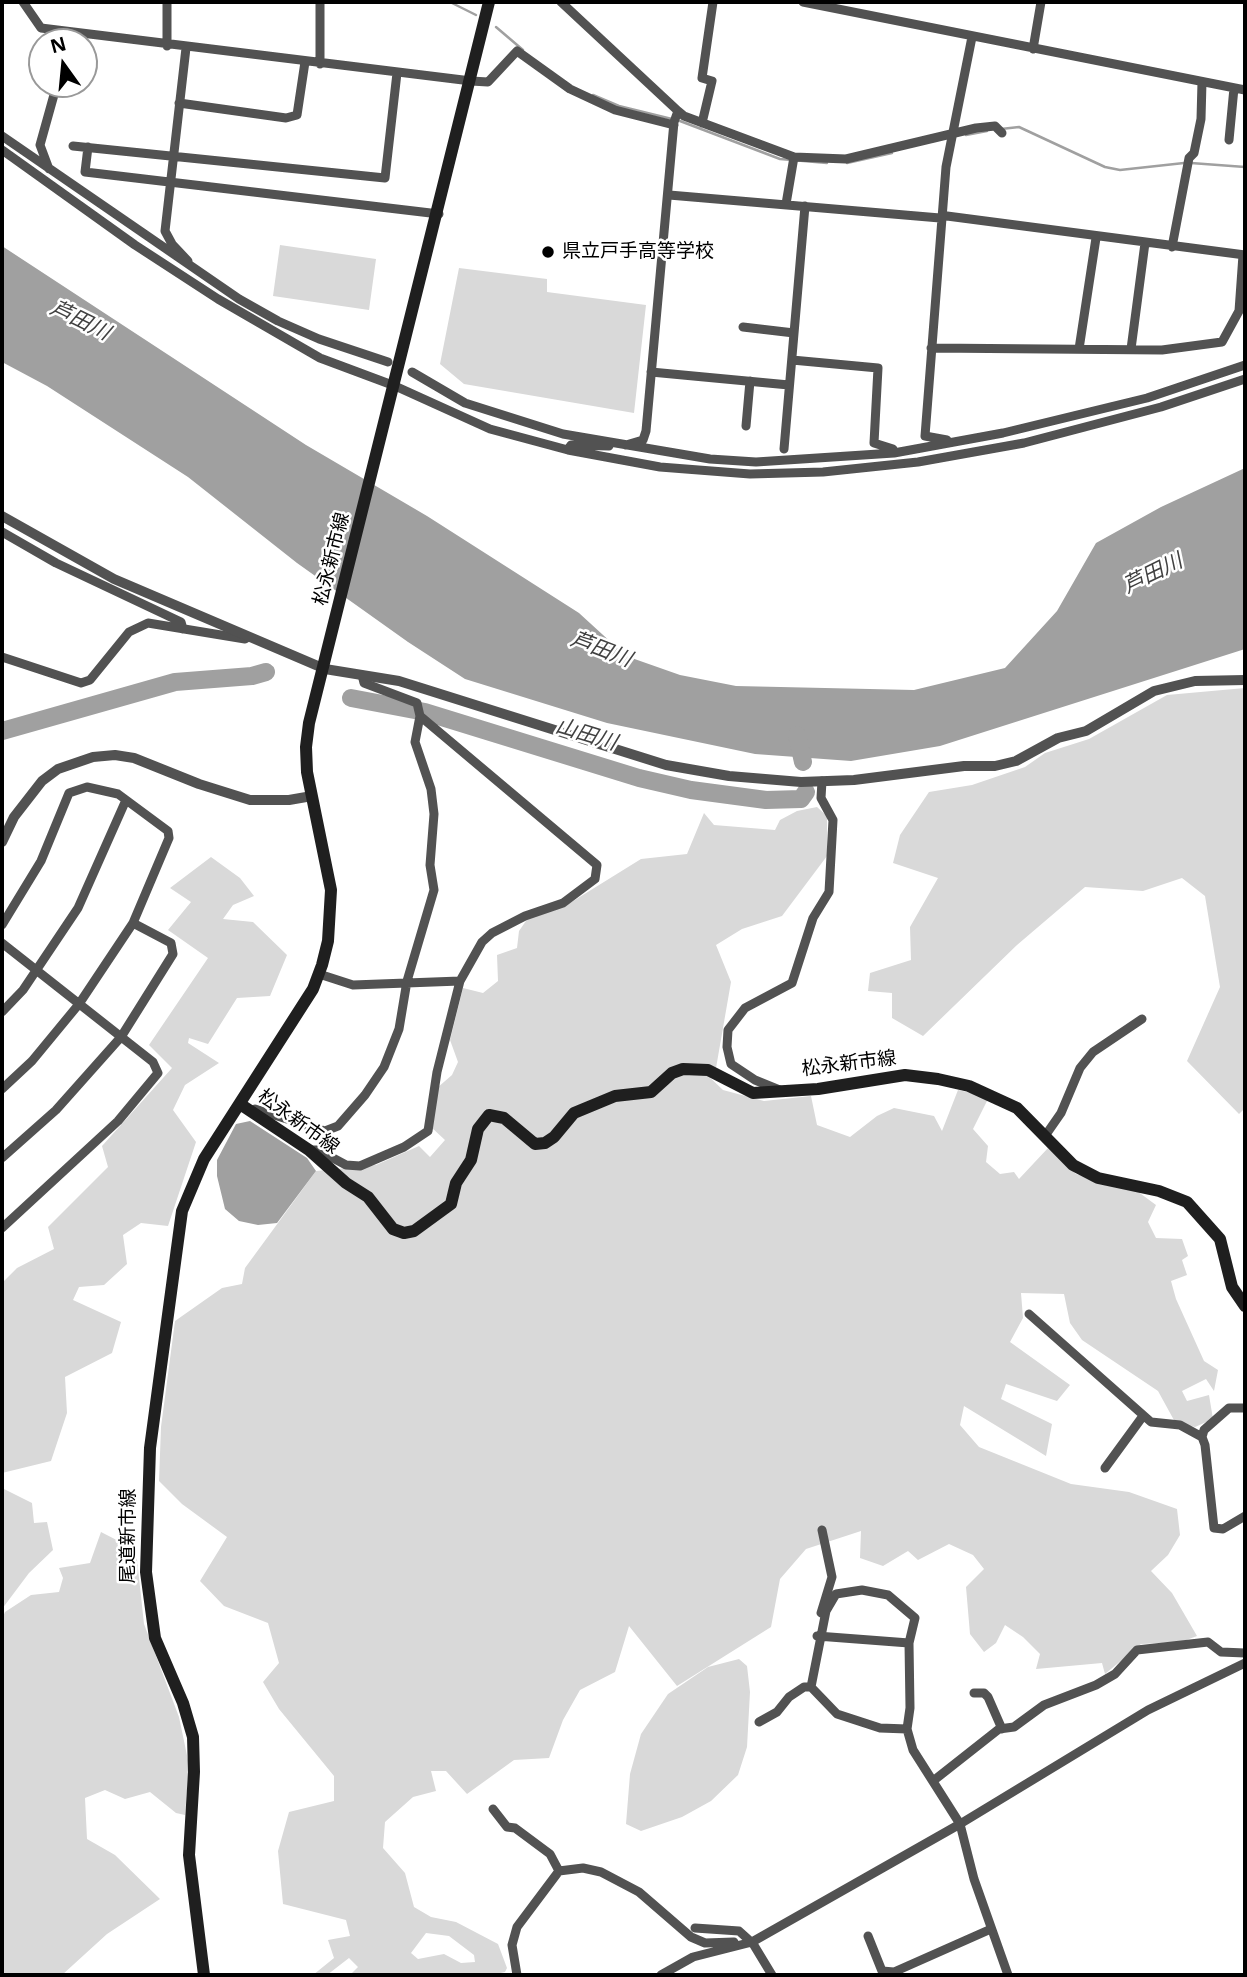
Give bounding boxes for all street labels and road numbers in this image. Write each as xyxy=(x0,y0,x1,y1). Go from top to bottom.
street label: 松永新市線 xyxy=(309,510,355,608)
street label: 松永新市線 xyxy=(800,1047,898,1081)
street label: 松永新市線 xyxy=(253,1085,343,1159)
street label: 尾道新市線 xyxy=(118,1489,140,1583)

